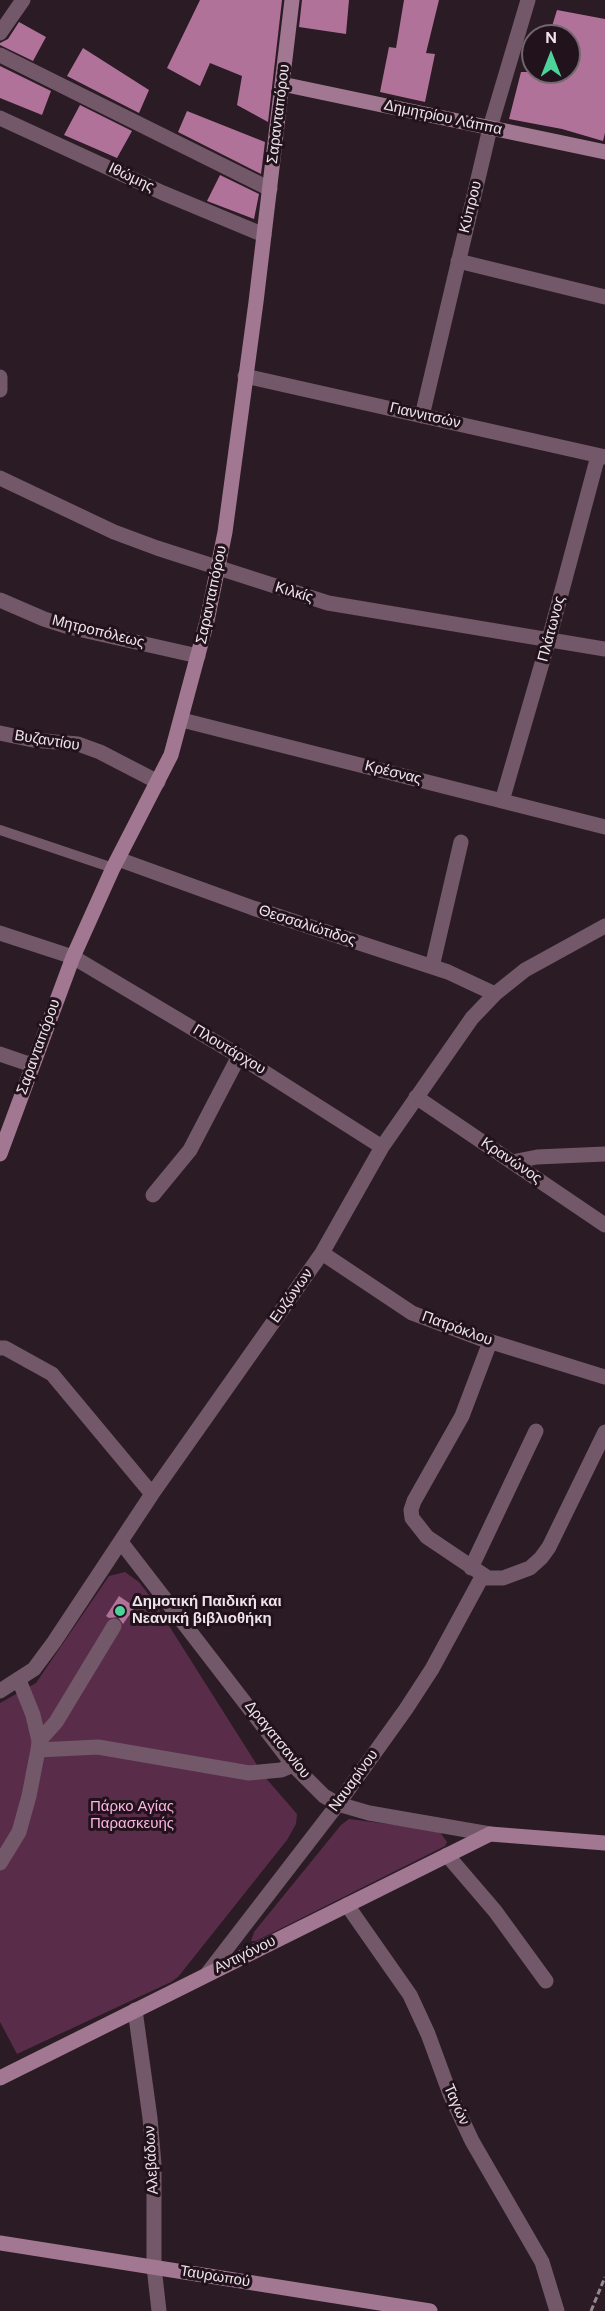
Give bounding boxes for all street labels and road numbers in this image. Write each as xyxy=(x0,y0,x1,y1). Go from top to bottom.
street label: Σαρανταπόρου xyxy=(264,63,294,165)
street label: Δημητρίου Λάππα xyxy=(382,97,504,139)
street label: Ιθώμης xyxy=(105,160,157,196)
street label: Κύπρου xyxy=(456,179,486,235)
street label: Γιαννιτσών xyxy=(388,399,462,433)
street label: Σαρανταπόρου xyxy=(193,544,231,646)
street label: Κιλκίς xyxy=(273,579,315,607)
street label: Πλάτωνος xyxy=(535,594,569,664)
street label: Μητροπόλεως xyxy=(50,612,146,652)
street label: Βυζαντίου xyxy=(13,727,81,755)
street label: Κρέσνας xyxy=(363,757,423,789)
street label: Θεσσαλιώτιδος xyxy=(256,902,358,950)
street label: Σαρανταπόρου xyxy=(13,997,65,1097)
street label: Πλουτάρχου xyxy=(189,1021,269,1079)
street label: Κρανώνος xyxy=(477,1134,545,1188)
street label: Ευζώνων xyxy=(267,1265,317,1327)
street label: Πατρόκλου xyxy=(419,1308,495,1350)
street label: Δραγατσανίου xyxy=(240,1698,314,1782)
street label: Ναυαρίνου xyxy=(325,1746,383,1816)
street label: Αντιγόνου xyxy=(211,1932,279,1978)
street label: Ταγών xyxy=(439,2082,473,2128)
street label: Αλεβάδων xyxy=(141,2125,163,2195)
street label: Ταυρωπού xyxy=(179,2263,251,2291)

